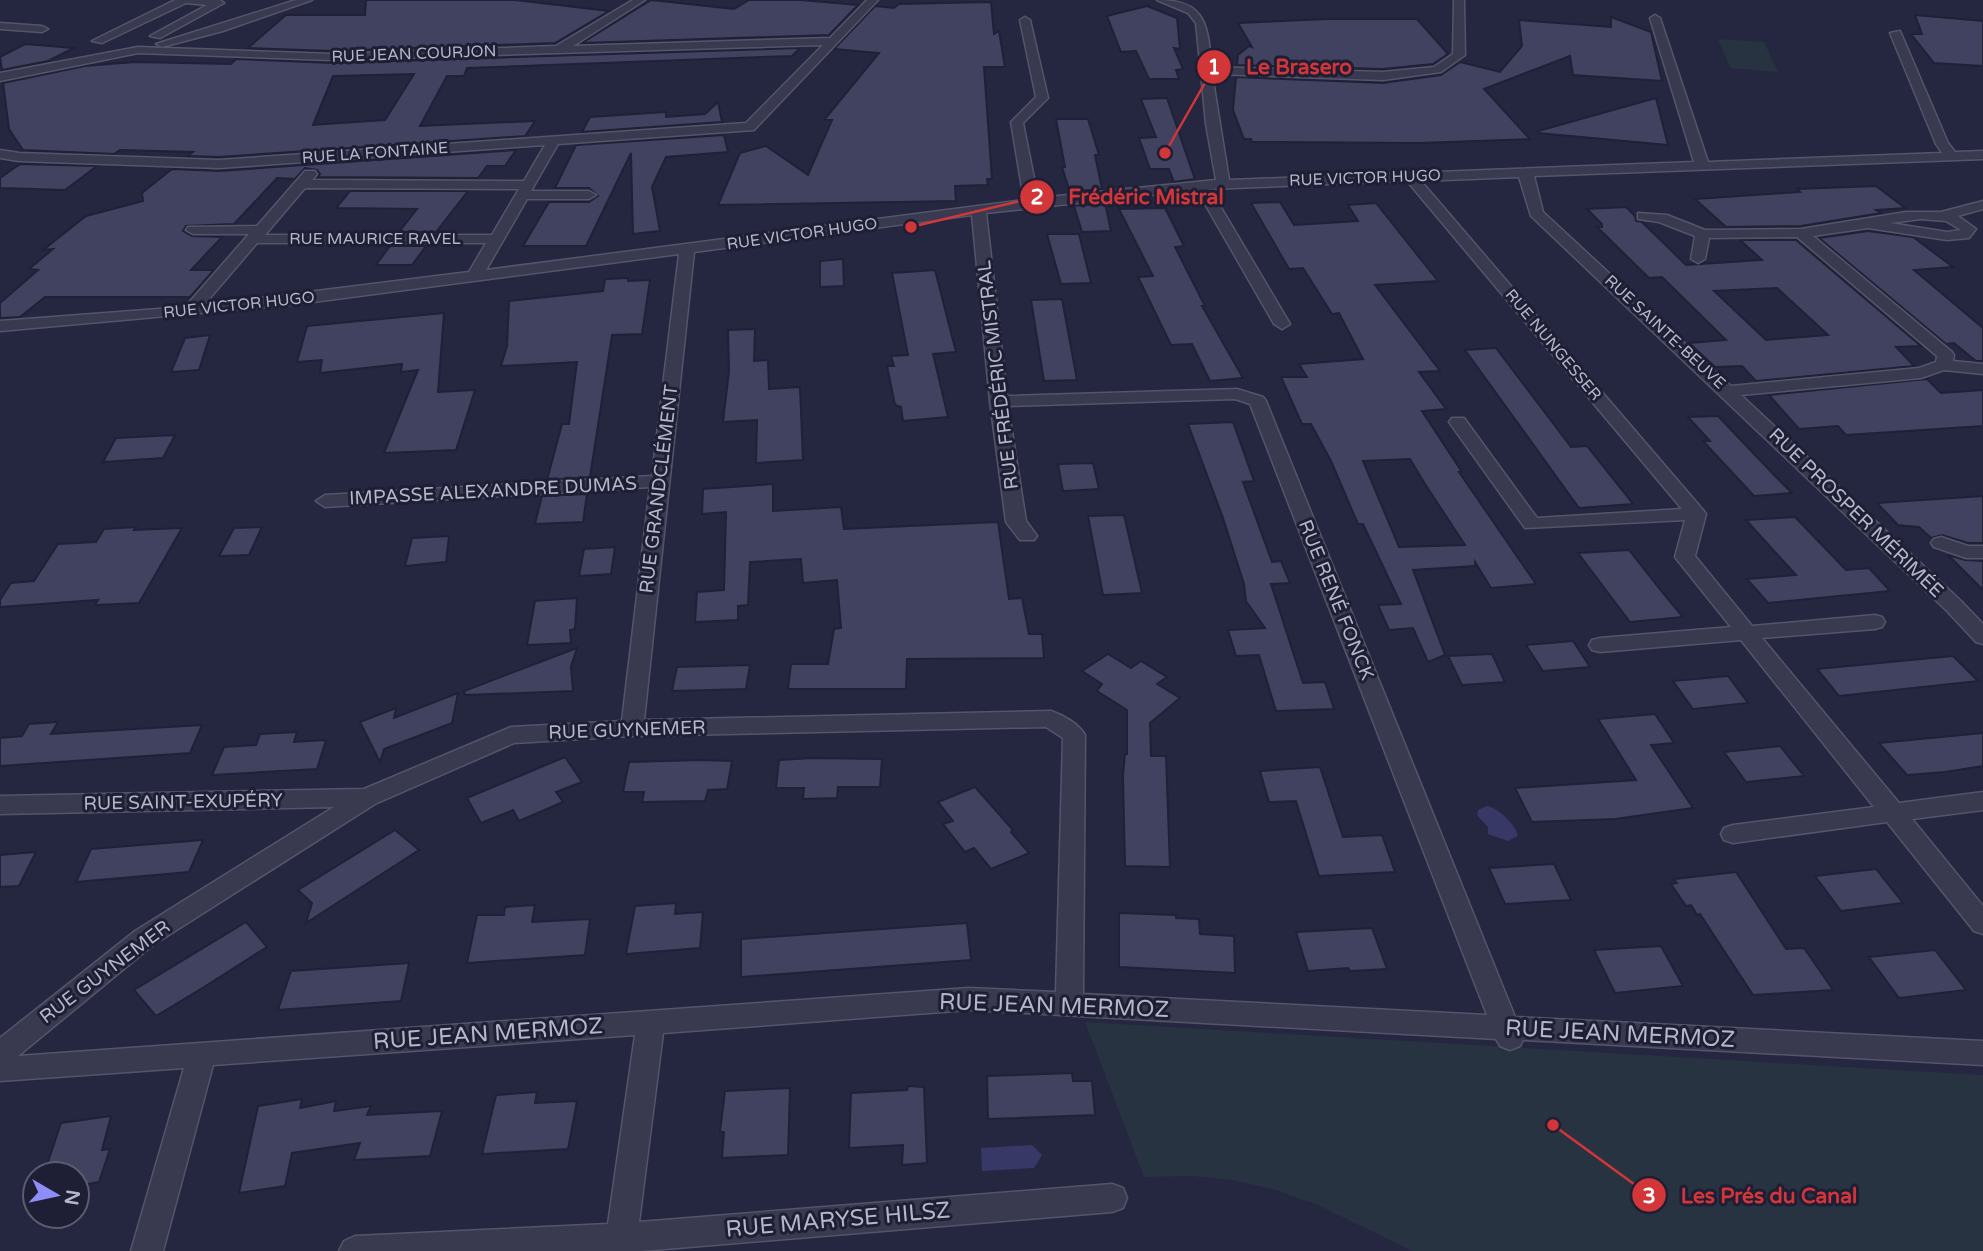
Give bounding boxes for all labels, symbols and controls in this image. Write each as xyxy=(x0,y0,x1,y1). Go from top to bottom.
street label: RUE JEAN COURJON xyxy=(331,41,497,67)
callout: Le Brasero xyxy=(1197,46,1366,88)
text: 1 xyxy=(1207,55,1221,80)
text: Le Brasero xyxy=(1246,55,1352,80)
street label: RUE LA FONTAINE xyxy=(301,138,449,168)
street label: RUE VICTOR HUGO xyxy=(1289,165,1441,191)
callout: Frédéric Mistral xyxy=(1019,176,1237,218)
text: 2 xyxy=(1030,185,1044,210)
text: Frédéric Mistral xyxy=(1068,185,1224,210)
street label: RUE VICTOR HUGO xyxy=(725,214,879,254)
street label: RUE MAURICE RAVEL xyxy=(289,229,461,249)
street label: RUE FRÉDÉRIC MISTRAL xyxy=(973,259,1023,491)
street label: RUE SAINTE-BEUVE xyxy=(1600,271,1730,393)
street label: RUE NUNGESSER xyxy=(1501,285,1605,405)
street label: RUE VICTOR HUGO xyxy=(162,287,316,323)
street label: RUE GRANDCLÉMENT xyxy=(635,383,683,595)
street label: RUE PROSPER MÉRIMÉE xyxy=(1764,424,1948,602)
street label: IMPASSE ALEXANDRE DUMAS xyxy=(349,472,637,510)
street label: RUE RENÉ FONCK xyxy=(1294,517,1378,684)
street label: RUE GUYNEMER xyxy=(548,716,706,744)
street label: RUE SAINT-EXUPÉRY xyxy=(83,789,283,815)
street label: RUE GUYNEMER xyxy=(36,916,174,1028)
street label: RUE JEAN MERMOZ xyxy=(938,988,1170,1024)
street label: RUE JEAN MERMOZ xyxy=(372,1012,604,1056)
street label: RUE JEAN MERMOZ xyxy=(1504,1014,1736,1054)
north arrow xyxy=(21,1160,91,1230)
callout: Les Prés du Canal xyxy=(1632,1174,1871,1216)
text: 3 xyxy=(1642,1184,1656,1209)
text: Les Prés du Canal xyxy=(1681,1184,1857,1209)
text: N xyxy=(60,1188,84,1207)
street label: RUE MARYSE HILSZ xyxy=(724,1196,952,1244)

